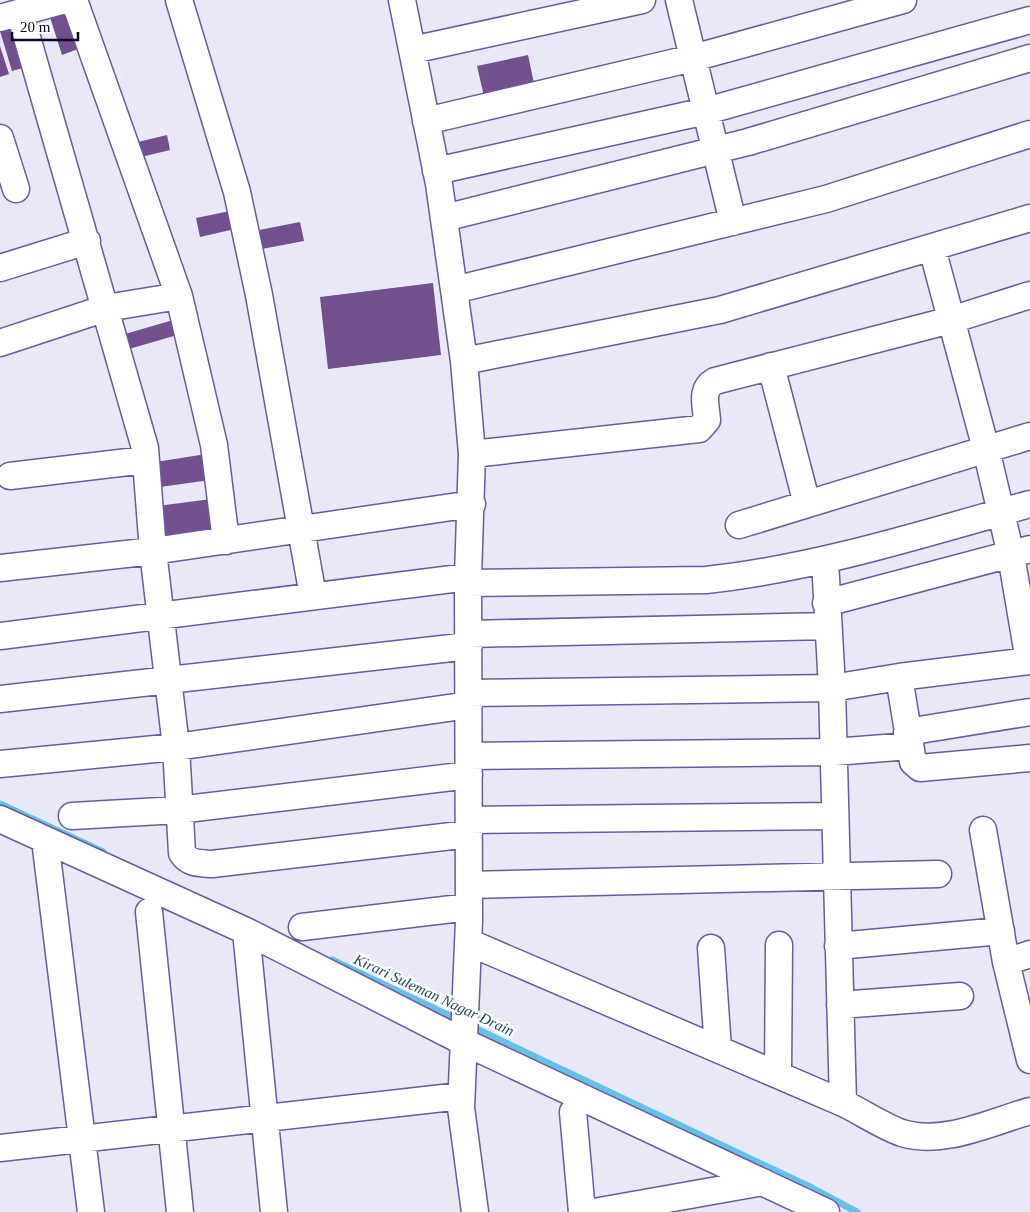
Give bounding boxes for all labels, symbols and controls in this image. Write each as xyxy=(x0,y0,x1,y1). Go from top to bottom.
scale bar xyxy=(12,10,79,42)
text: 20 m xyxy=(20,19,51,35)
water label: Kirari Suleman Nagar Drain xyxy=(351,950,517,1039)

